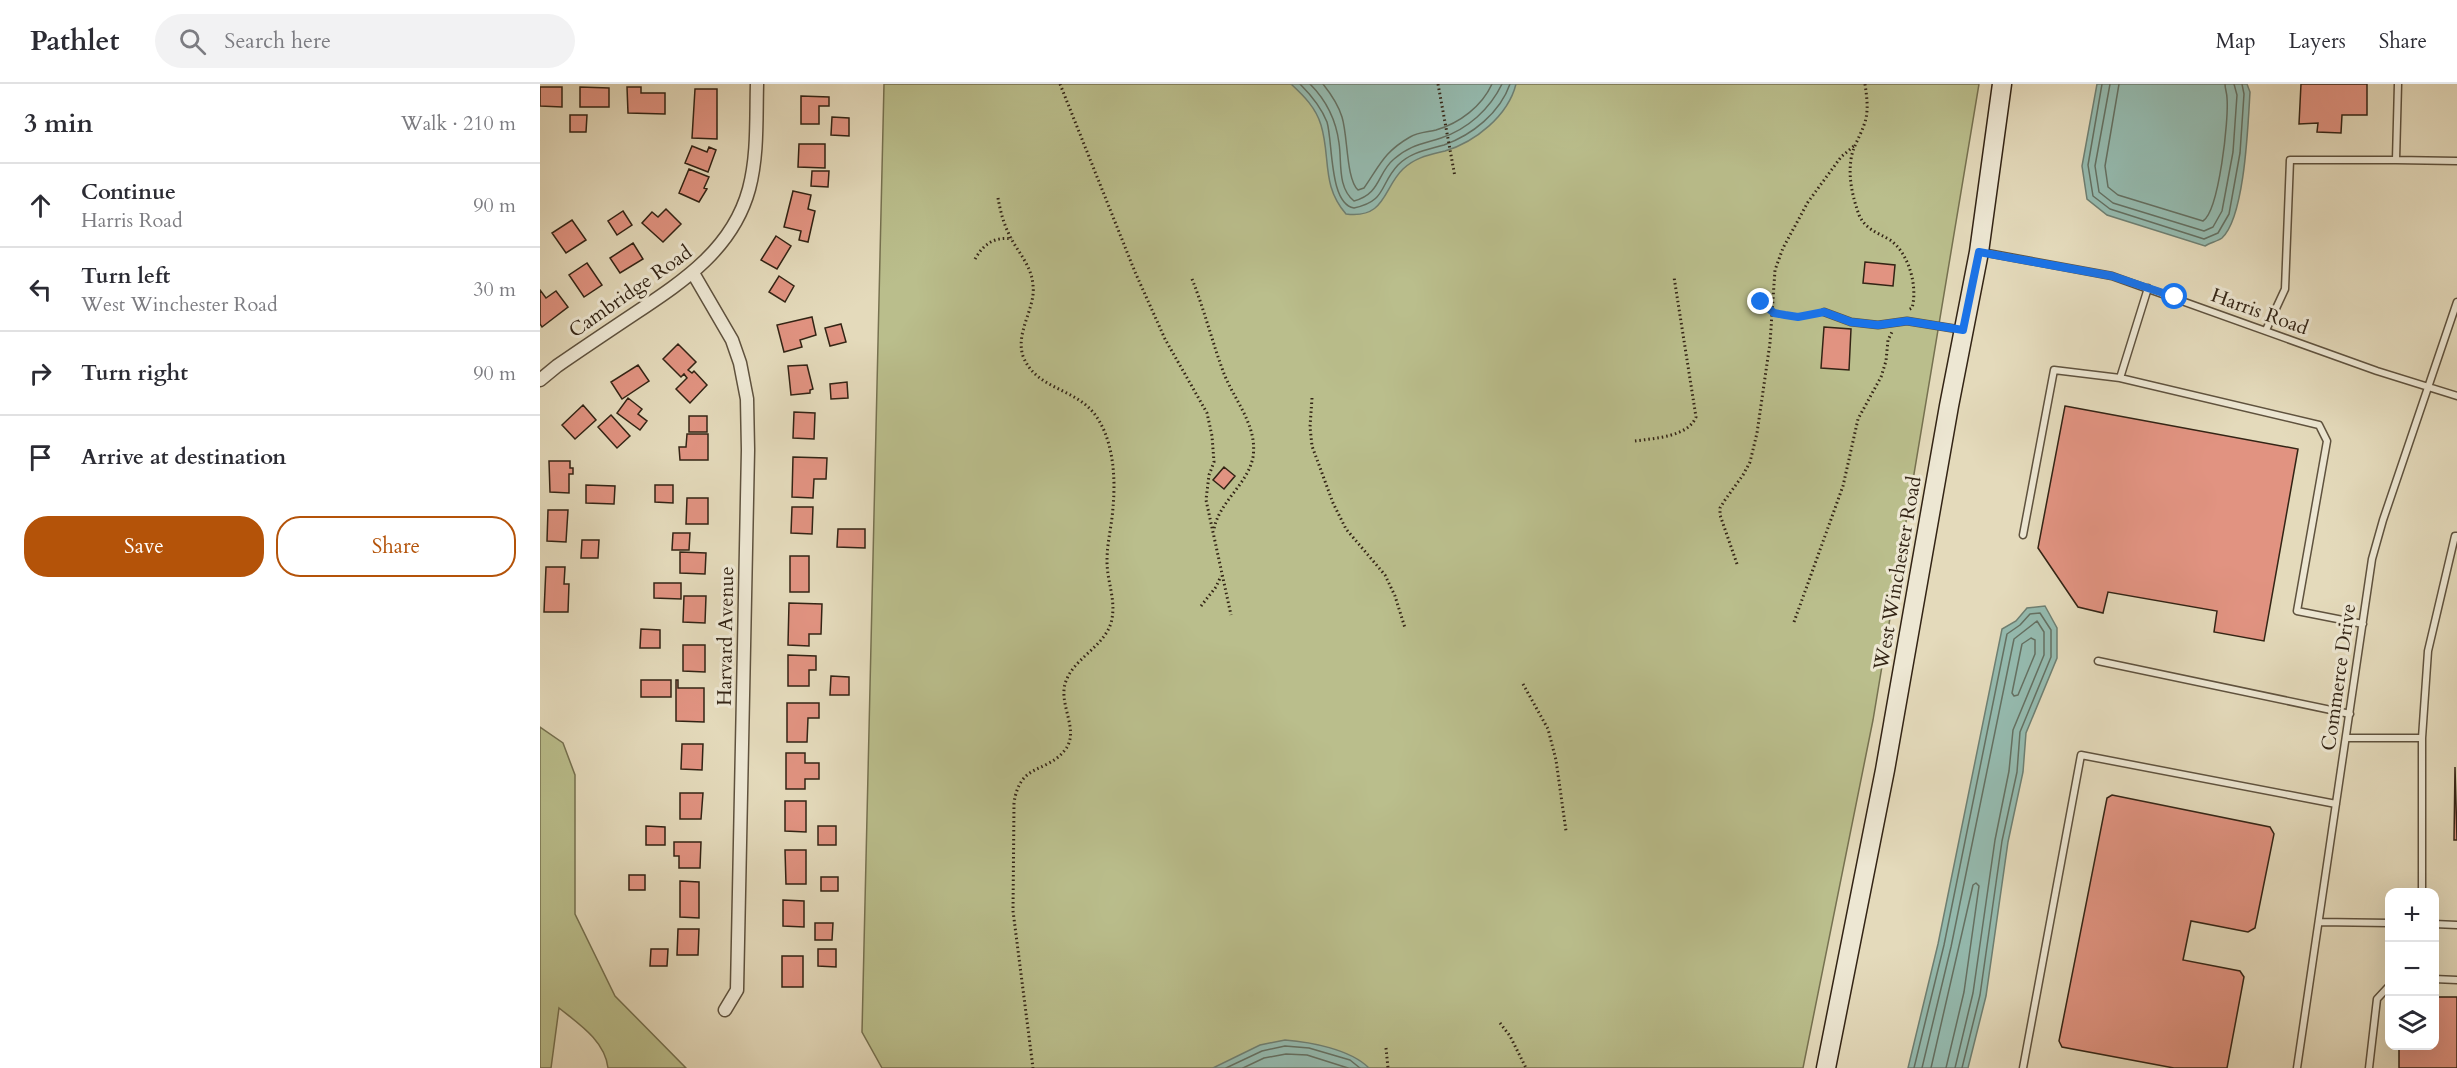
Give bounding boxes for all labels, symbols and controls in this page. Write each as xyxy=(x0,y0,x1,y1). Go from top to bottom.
search box xyxy=(155,14,575,68)
text: Pathlet xyxy=(30,22,119,60)
icon: search xyxy=(176,25,209,58)
text: Search here xyxy=(224,26,331,56)
text: Map xyxy=(2216,27,2256,56)
text: Layers xyxy=(2289,27,2346,56)
text: Share xyxy=(2379,27,2427,56)
text: 3 min xyxy=(24,106,93,141)
text: Walk · 210 m xyxy=(401,110,516,137)
text: Continue xyxy=(81,177,176,207)
icon: ahead xyxy=(24,189,57,222)
text: 90 m xyxy=(473,192,516,219)
text: Harris Road xyxy=(81,207,183,234)
street label: Cambridge Road xyxy=(563,239,698,344)
text: Turn left xyxy=(81,261,170,291)
icon: left xyxy=(24,273,57,306)
text: 30 m xyxy=(473,276,516,303)
street label: Harris Road xyxy=(2207,281,2313,342)
route start xyxy=(2161,283,2187,309)
route end xyxy=(1747,288,1773,314)
text: West Winchester Road xyxy=(81,291,278,318)
icon: right xyxy=(24,357,57,390)
text: Turn right xyxy=(81,358,188,388)
text: 90 m xyxy=(473,360,516,387)
icon: arrive xyxy=(24,441,57,474)
text: Arrive at destination xyxy=(81,442,286,472)
street label: West Winchester Road xyxy=(1867,474,1928,673)
button: Save xyxy=(24,516,264,577)
button: Share xyxy=(276,516,516,577)
street label: Harvard Avenue xyxy=(711,566,740,706)
street label: Commerce Drive xyxy=(2315,602,2362,752)
map controls xyxy=(2385,888,2439,1050)
button: + xyxy=(2385,888,2439,942)
button: − xyxy=(2385,942,2439,996)
button: layers xyxy=(2385,996,2439,1050)

